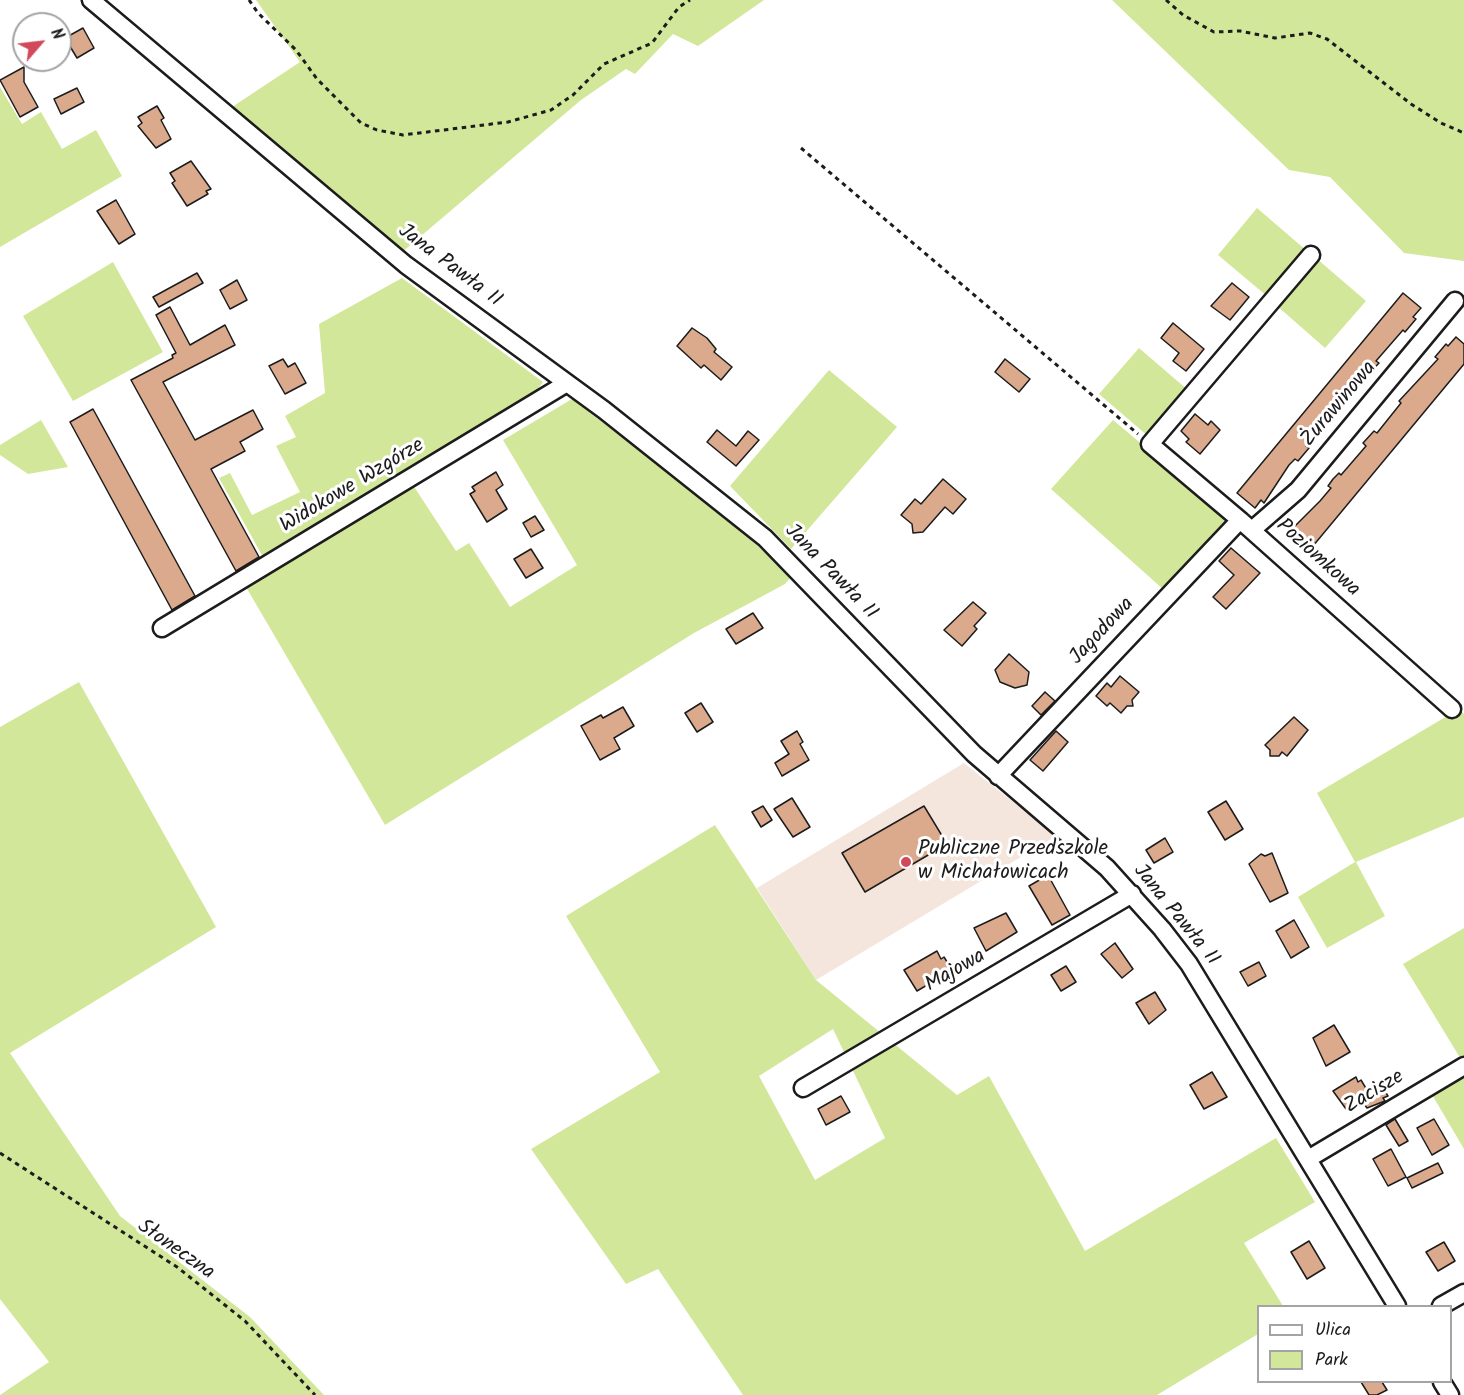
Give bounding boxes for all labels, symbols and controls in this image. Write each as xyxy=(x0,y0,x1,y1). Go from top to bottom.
north arrow xyxy=(12,12,72,72)
text: N xyxy=(43,24,70,45)
street label: Jana Pawła II xyxy=(392,220,506,314)
street label: Żurawinowa xyxy=(1297,357,1383,453)
street label: Widokowe Wzgórze xyxy=(276,434,430,540)
street label: Poziomkowa xyxy=(1270,515,1364,603)
street label: Jana Pawła II xyxy=(778,520,882,626)
street label: Jagodowa xyxy=(1065,593,1141,671)
place label: Publiczne Przedszkole w Michałowicach xyxy=(918,837,1108,887)
marker: Publiczne Przedszkole w Michałowicach xyxy=(899,855,913,869)
street label: Jana Pawła II xyxy=(1126,860,1224,972)
street label: Majowa xyxy=(921,945,991,999)
street label: Zacisze xyxy=(1341,1066,1409,1120)
street label: Słoneczna xyxy=(132,1215,218,1287)
legend xyxy=(1257,1305,1452,1383)
text: Ulica xyxy=(1315,1316,1351,1345)
text: Park xyxy=(1315,1346,1348,1375)

